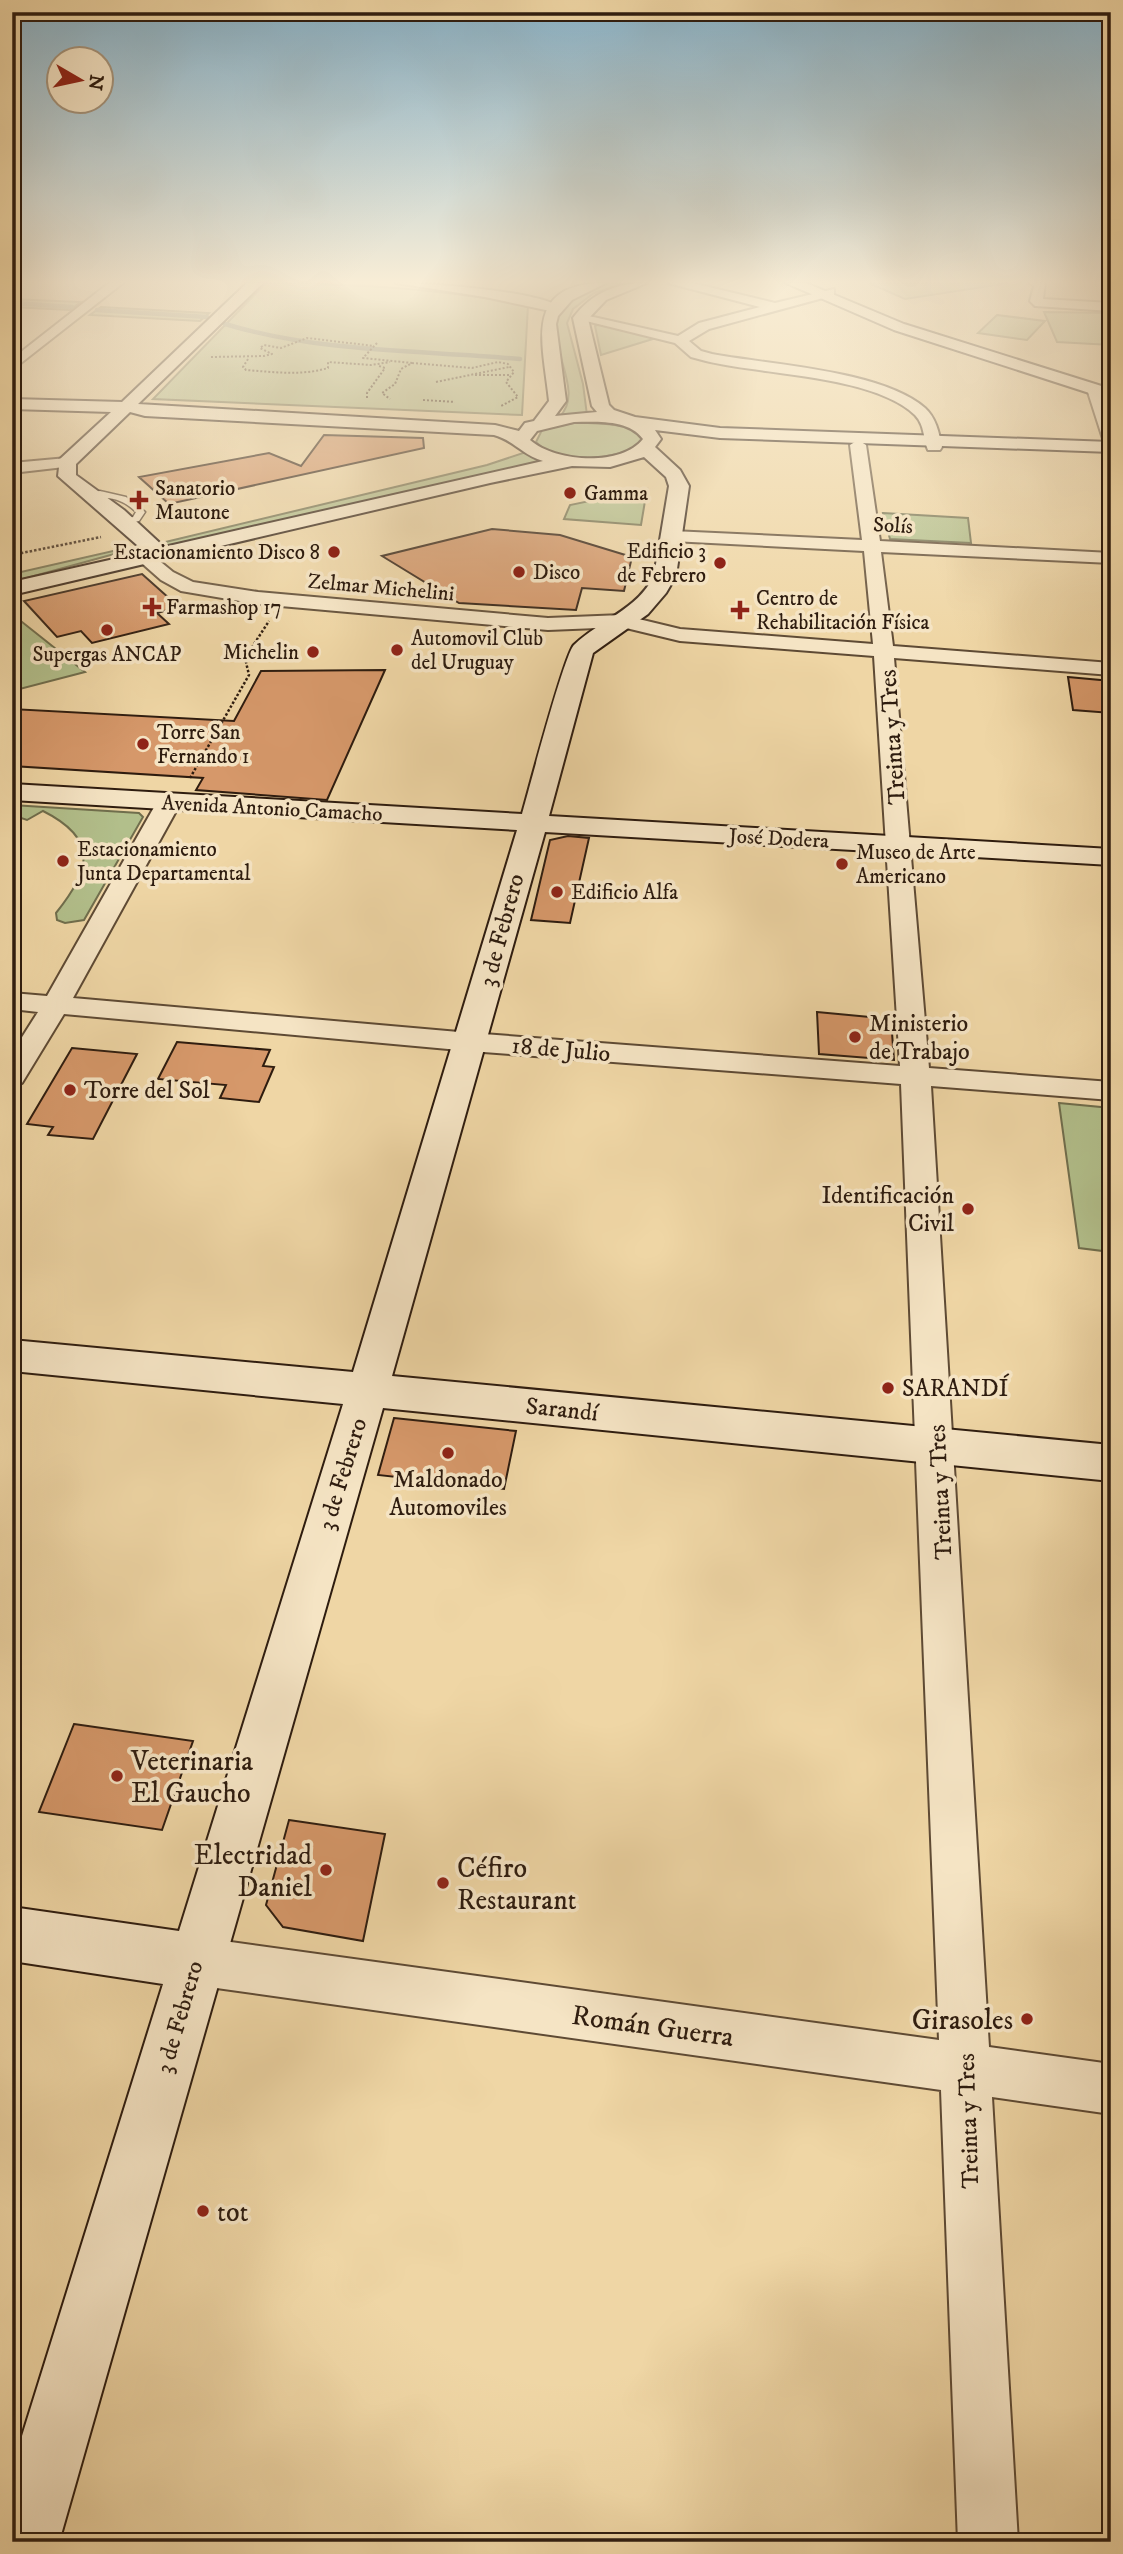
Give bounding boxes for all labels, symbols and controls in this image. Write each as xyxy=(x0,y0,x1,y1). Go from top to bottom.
north arrow xyxy=(46,46,116,116)
text: N xyxy=(83,73,108,92)
place label: Sanatorio Mautone xyxy=(155,476,235,526)
place label: Gamma xyxy=(584,481,648,507)
marker: Gamma xyxy=(562,485,578,501)
marker: Sanatorio Mautone xyxy=(129,490,149,510)
street label: Solís xyxy=(872,512,914,540)
place label: Edificio 3 de Febrero xyxy=(617,539,706,589)
place label: Estacionamiento Disco 8 xyxy=(113,540,320,566)
marker: Estacionamiento Disco 8 xyxy=(326,544,342,560)
marker: Edificio 3 de Febrero xyxy=(712,555,728,571)
place label: Disco xyxy=(533,560,580,586)
marker: Disco xyxy=(511,564,527,580)
street label: Zelmar Michelini xyxy=(307,569,455,607)
place label: Centro de Rehabilitación Física xyxy=(756,586,930,636)
place label: Farmashop 17 xyxy=(166,595,282,621)
marker: Farmashop 17 xyxy=(144,599,160,615)
marker: Centro de Rehabilitación Física xyxy=(730,600,750,620)
marker: Supergas ANCAP xyxy=(99,622,115,638)
place label: Automovil Club del Uruguay xyxy=(411,626,543,676)
place label: Michelin xyxy=(223,640,299,666)
place label: Supergas ANCAP xyxy=(33,642,181,668)
marker: Automovil Club del Uruguay xyxy=(389,642,405,658)
marker: Michelin xyxy=(305,644,321,660)
street label: Treinta y Tres xyxy=(873,668,913,805)
place label: Torre San Fernando 1 xyxy=(157,720,250,770)
marker: Torre San Fernando 1 xyxy=(135,736,151,752)
street label: Avenida Antonio Camacho xyxy=(161,790,383,828)
street label: José Dodera xyxy=(726,823,830,855)
place label: Estacionamiento Junta Departamental xyxy=(75,837,251,887)
place label: Museo de Arte Americano xyxy=(856,840,976,890)
marker: Estacionamiento Junta Departamental xyxy=(55,853,71,869)
marker: Museo de Arte Americano xyxy=(834,856,850,872)
street label: 3 de Febrero xyxy=(472,870,531,990)
place label: Edificio Alfa xyxy=(571,880,678,906)
marker: Edificio Alfa xyxy=(549,884,565,900)
place label: Ministerio de Trabajo xyxy=(869,1009,970,1067)
marker: Ministerio de Trabajo xyxy=(847,1029,863,1045)
street label: 18 de Julio xyxy=(510,1031,611,1069)
place label: Torre del Sol xyxy=(84,1076,211,1106)
marker: Torre del Sol xyxy=(62,1082,78,1098)
place label: Identificación Civil xyxy=(821,1181,955,1239)
marker: Identificación Civil xyxy=(960,1201,976,1217)
place label: SARANDÍ xyxy=(902,1373,1009,1404)
marker: SARANDÍ xyxy=(880,1380,896,1396)
street label: Sarandí xyxy=(524,1391,601,1429)
street label: 3 de Febrero xyxy=(312,1415,374,1534)
street label: Treinta y Tres xyxy=(922,1424,960,1560)
marker: Maldonado Automoviles xyxy=(440,1445,456,1461)
place label: Maldonado Automoviles xyxy=(389,1465,507,1523)
place label: Veterinaria El Gaucho xyxy=(130,1744,253,1811)
marker: Veterinaria El Gaucho xyxy=(109,1768,125,1784)
place label: Electridad Daniel xyxy=(194,1838,313,1905)
place label: Céfiro Restaurant xyxy=(457,1851,577,1918)
marker: Electridad Daniel xyxy=(318,1862,334,1878)
marker: Céfiro Restaurant xyxy=(435,1875,451,1891)
street label: 3 de Febrero xyxy=(150,1957,210,2077)
street label: Román Guerra xyxy=(570,1998,736,2055)
place label: Girasoles xyxy=(912,2003,1013,2038)
marker: Girasoles xyxy=(1019,2011,1035,2027)
street label: Treinta y Tres xyxy=(952,2053,986,2189)
place label: tot xyxy=(217,2195,249,2230)
marker: tot xyxy=(195,2203,211,2219)

